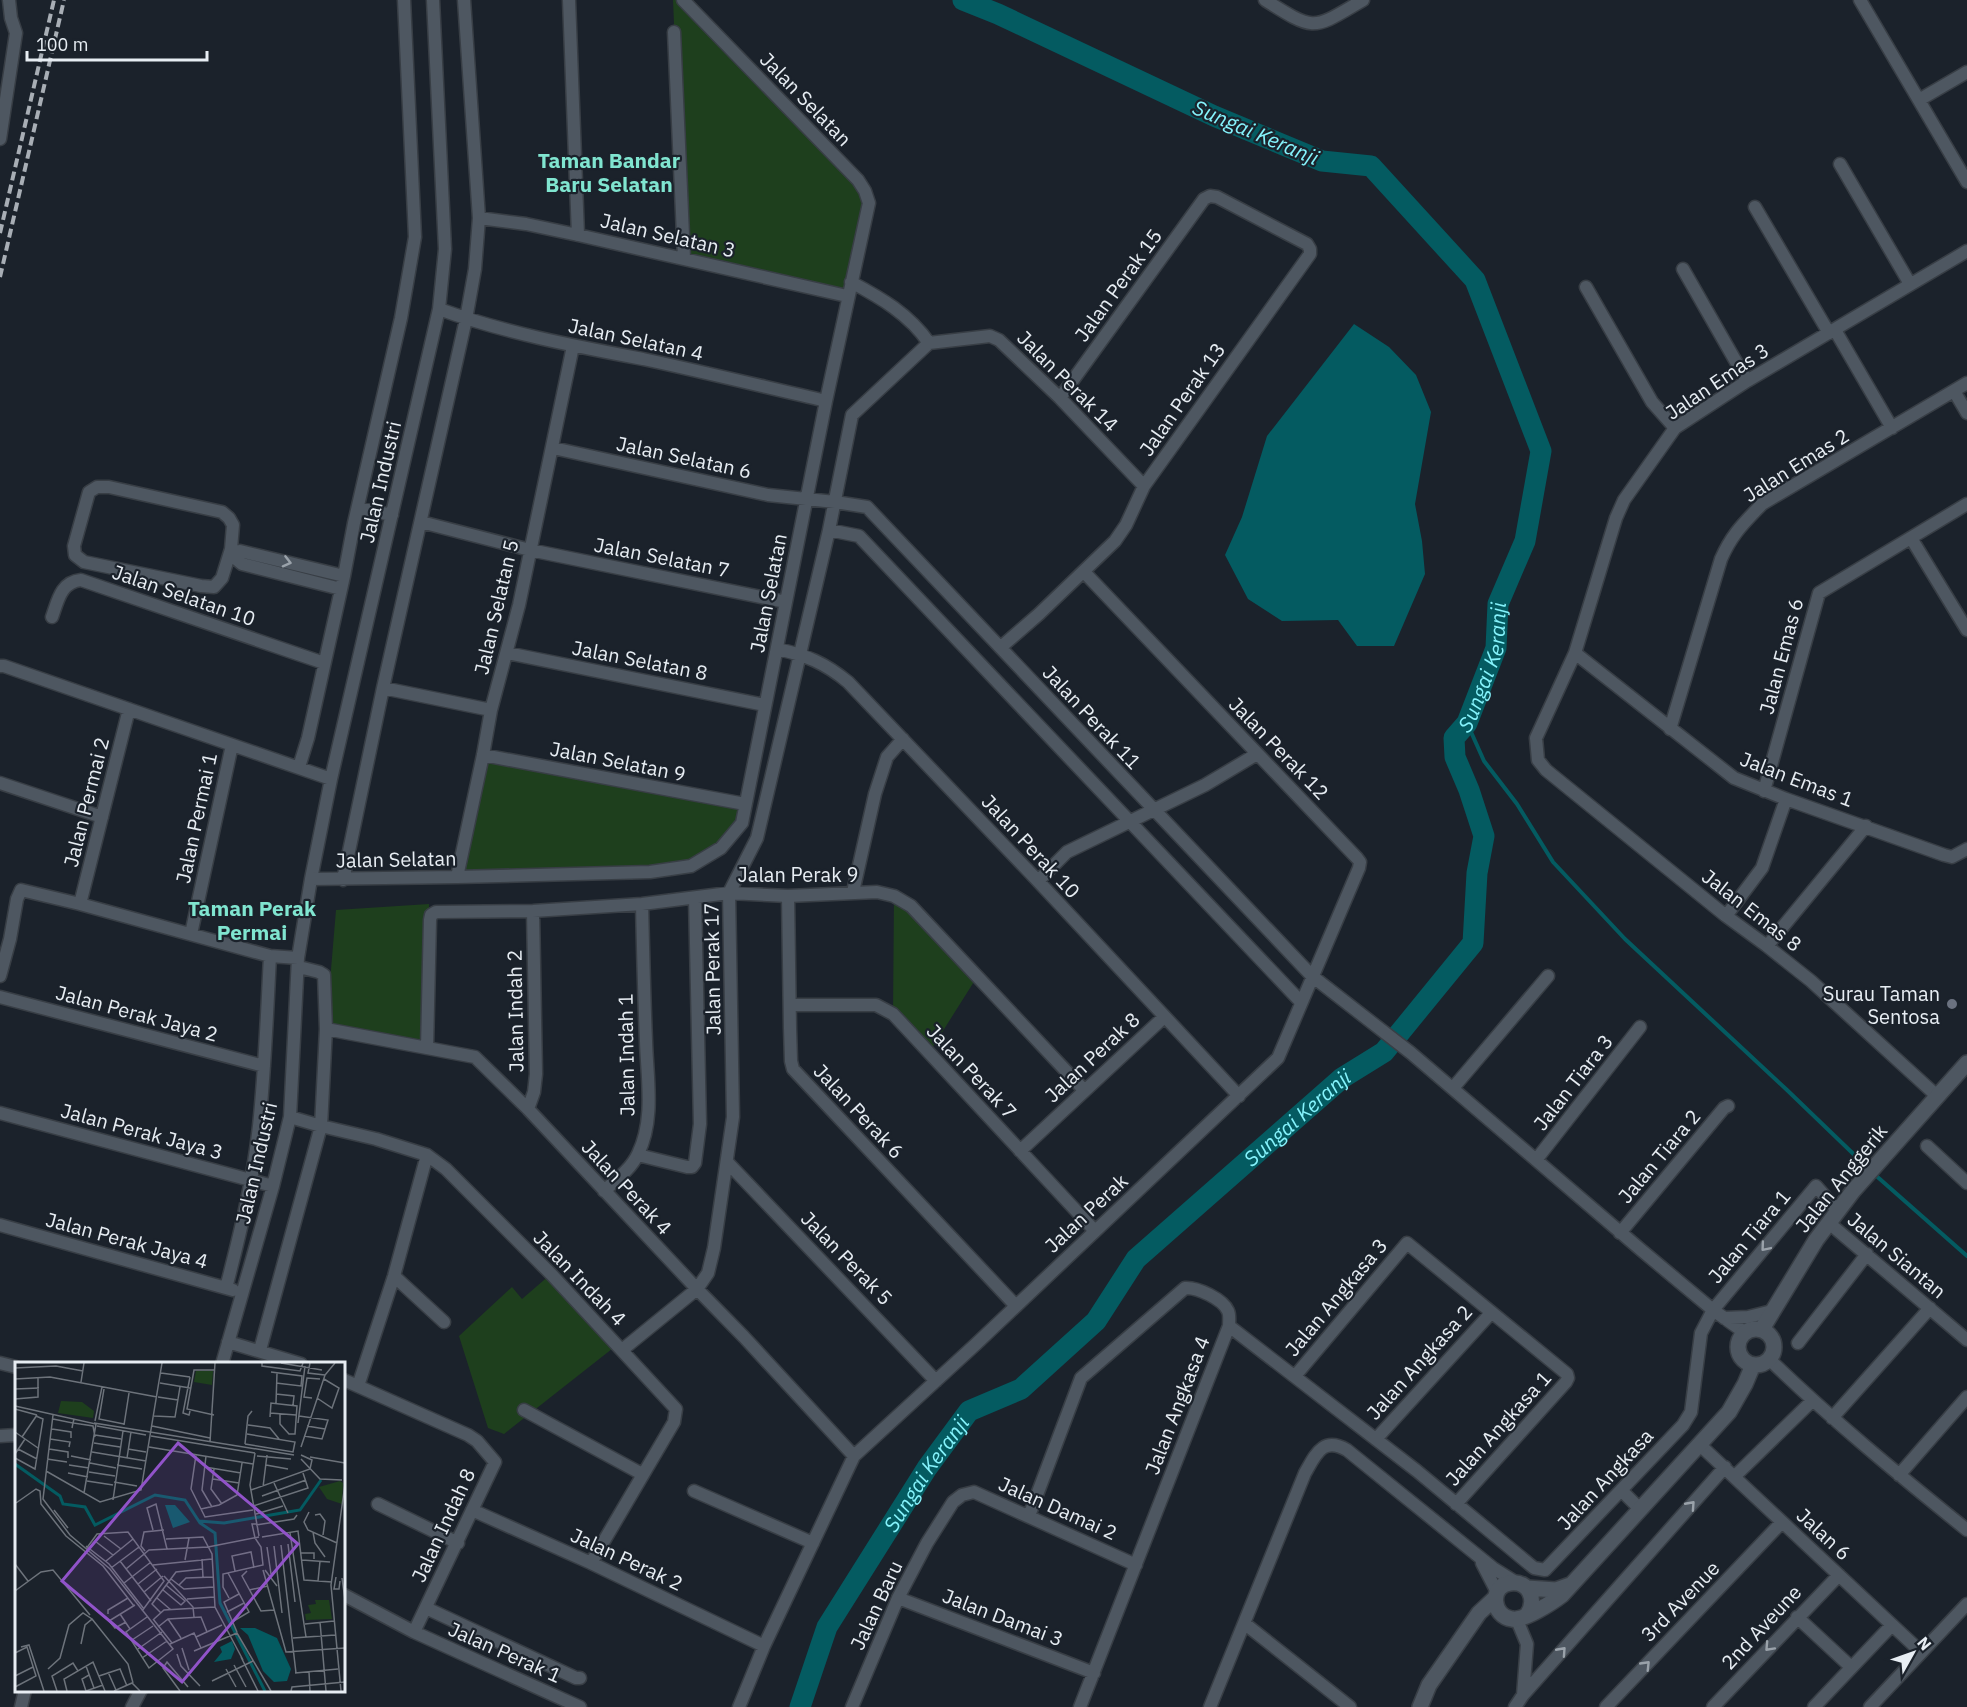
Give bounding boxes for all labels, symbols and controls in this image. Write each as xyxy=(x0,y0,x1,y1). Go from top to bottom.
scale bar xyxy=(27,24,207,62)
text: 100 m xyxy=(36,33,88,56)
street label: Jalan Selatan xyxy=(754,46,858,152)
water label: Sungai Keranji xyxy=(1189,93,1324,171)
district label: Taman Bandar Baru Selatan xyxy=(538,146,681,198)
street label: Jalan Selatan 3 xyxy=(598,206,738,264)
street label: Jalan Perak 15 xyxy=(1068,223,1168,347)
street label: Jalan Selatan 4 xyxy=(566,311,706,367)
street label: Jalan Perak 14 xyxy=(1011,324,1125,438)
street label: Jalan Emas 3 xyxy=(1660,336,1774,426)
street label: Jalan Perak 13 xyxy=(1133,337,1231,461)
street label: Jalan Industri xyxy=(353,418,407,546)
street label: Jalan Emas 2 xyxy=(1738,422,1854,508)
street label: Jalan Selatan 6 xyxy=(614,429,754,485)
street label: Jalan Selatan 7 xyxy=(592,531,732,583)
street label: Jalan Selatan xyxy=(743,531,793,655)
street label: Jalan Selatan 5 xyxy=(467,537,525,677)
one-way arrow xyxy=(281,554,291,567)
street label: Jalan Selatan 10 xyxy=(109,558,259,632)
street label: Jalan Emas 6 xyxy=(1753,595,1809,717)
water label: Sungai Keranji xyxy=(1451,601,1512,738)
street label: Jalan Selatan 8 xyxy=(570,634,710,686)
street label: Jalan Perak 11 xyxy=(1037,659,1147,775)
street label: Jalan Perak 12 xyxy=(1223,691,1335,805)
street label: Jalan Permai 2 xyxy=(57,734,115,870)
street label: Jalan Selatan 9 xyxy=(548,735,688,787)
street label: Jalan Emas 1 xyxy=(1736,745,1858,813)
street label: Jalan Permai 1 xyxy=(169,750,223,886)
street label: Jalan Perak 10 xyxy=(976,788,1086,904)
street label: Jalan Selatan xyxy=(335,844,457,874)
street label: Jalan Perak 9 xyxy=(738,861,858,888)
street label: Jalan Emas 8 xyxy=(1697,863,1807,957)
district label: Taman Perak Permai xyxy=(188,894,317,946)
street label: Jalan Perak 17 xyxy=(697,902,727,1036)
street label: Jalan Indah 2 xyxy=(500,949,530,1073)
street label: Jalan Perak Jaya 2 xyxy=(53,978,221,1048)
place label: Surau Taman Sentosa xyxy=(1823,980,1940,1030)
street label: Jalan Indah 1 xyxy=(611,993,641,1117)
marker: Surau Taman Sentosa xyxy=(1945,997,1959,1011)
street label: Jalan Perak 8 xyxy=(1039,1006,1145,1108)
street label: Jalan Perak 7 xyxy=(921,1018,1023,1124)
street label: Jalan Tiara 3 xyxy=(1527,1028,1619,1136)
street label: Jalan Perak 6 xyxy=(808,1058,910,1164)
water label: Sungai Keranji xyxy=(1237,1062,1356,1172)
street label: Jalan Perak Jaya 3 xyxy=(58,1096,226,1166)
street label: Jalan Industri xyxy=(229,1099,283,1227)
street label: Jalan Tiara 2 xyxy=(1612,1103,1706,1209)
street label: Jalan Anggerik xyxy=(1789,1118,1893,1238)
street label: Jalan Perak 4 xyxy=(576,1134,678,1240)
street label: Jalan Perak xyxy=(1039,1167,1134,1258)
street label: Jalan Tiara 1 xyxy=(1702,1183,1796,1289)
street label: Jalan Perak Jaya 4 xyxy=(43,1205,211,1275)
street label: Jalan Perak 5 xyxy=(795,1205,899,1311)
street label: Jalan Siantan xyxy=(1842,1206,1952,1304)
street label: Jalan Indah 4 xyxy=(528,1224,632,1332)
street label: Jalan Angkasa 3 xyxy=(1279,1232,1393,1362)
one-way arrow xyxy=(1761,1240,1772,1251)
street label: Jalan Angkasa 2 xyxy=(1360,1299,1478,1425)
street label: Jalan Angkasa 4 xyxy=(1138,1332,1216,1478)
inset map xyxy=(15,1362,345,1692)
street label: Jalan Angkasa 1 xyxy=(1439,1365,1557,1491)
water label: Sungai Keranji xyxy=(877,1409,975,1537)
street label: Jalan Angkasa xyxy=(1551,1422,1659,1536)
street label: Jalan Indah 8 xyxy=(405,1464,481,1586)
street label: Jalan Damai 2 xyxy=(994,1470,1122,1546)
one-way arrow xyxy=(1684,1501,1695,1512)
street label: Jalan 6 xyxy=(1791,1502,1857,1566)
street label: Jalan Perak 2 xyxy=(566,1521,688,1597)
street label: 3rd Avenue xyxy=(1635,1555,1725,1647)
street label: Jalan Baru xyxy=(844,1556,908,1654)
street label: 2nd Aveune xyxy=(1715,1579,1807,1675)
street label: Jalan Damai 3 xyxy=(939,1582,1067,1652)
street label: Jalan Perak 1 xyxy=(444,1615,566,1689)
north arrow xyxy=(1883,1623,1943,1683)
text: N xyxy=(1913,1632,1936,1654)
one-way arrow xyxy=(1765,1641,1776,1651)
one-way arrow xyxy=(1555,1647,1566,1658)
one-way arrow xyxy=(1639,1661,1650,1672)

